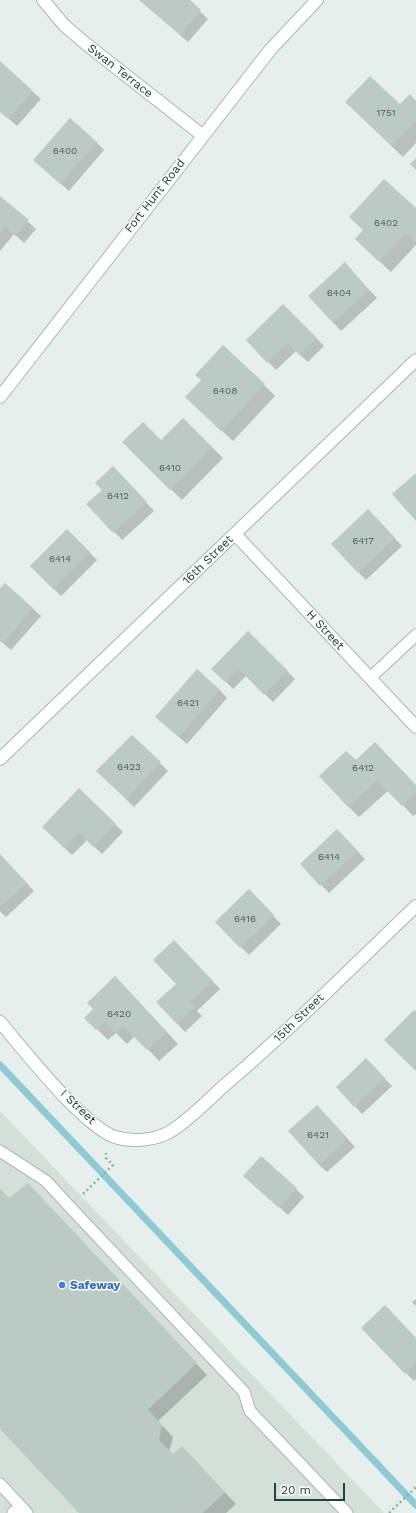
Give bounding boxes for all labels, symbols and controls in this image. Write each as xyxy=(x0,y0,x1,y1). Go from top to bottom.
street label: Swan Terrace xyxy=(85,41,155,101)
house number: 1751 xyxy=(376,107,396,119)
house number: 6400 xyxy=(53,145,77,157)
street label: Fort Hunt Road xyxy=(122,156,188,236)
house number: 6402 xyxy=(374,217,398,229)
house number: 6404 xyxy=(327,287,351,299)
house number: 6408 xyxy=(213,385,237,397)
house number: 6410 xyxy=(159,462,181,474)
house number: 6412 xyxy=(107,490,129,502)
street label: 16th Street xyxy=(180,532,236,588)
house number: 6417 xyxy=(352,535,374,547)
house number: 6414 xyxy=(49,553,71,565)
street label: H Street xyxy=(303,607,347,653)
house number: 6421 xyxy=(177,697,199,709)
house number: 6423 xyxy=(117,761,141,773)
house number: 6412 xyxy=(352,762,374,774)
house number: 6414 xyxy=(318,851,340,863)
house number: 6416 xyxy=(234,913,256,925)
street label: 15th Street xyxy=(271,990,327,1046)
house number: 6420 xyxy=(107,1008,131,1020)
street label: I Street xyxy=(57,1087,99,1127)
house number: 6421 xyxy=(307,1129,329,1141)
place label: Safeway xyxy=(70,1278,120,1292)
marker: Safeway xyxy=(57,1280,67,1290)
scale bar xyxy=(276,1475,347,1501)
text: 20 m xyxy=(281,1483,311,1497)

